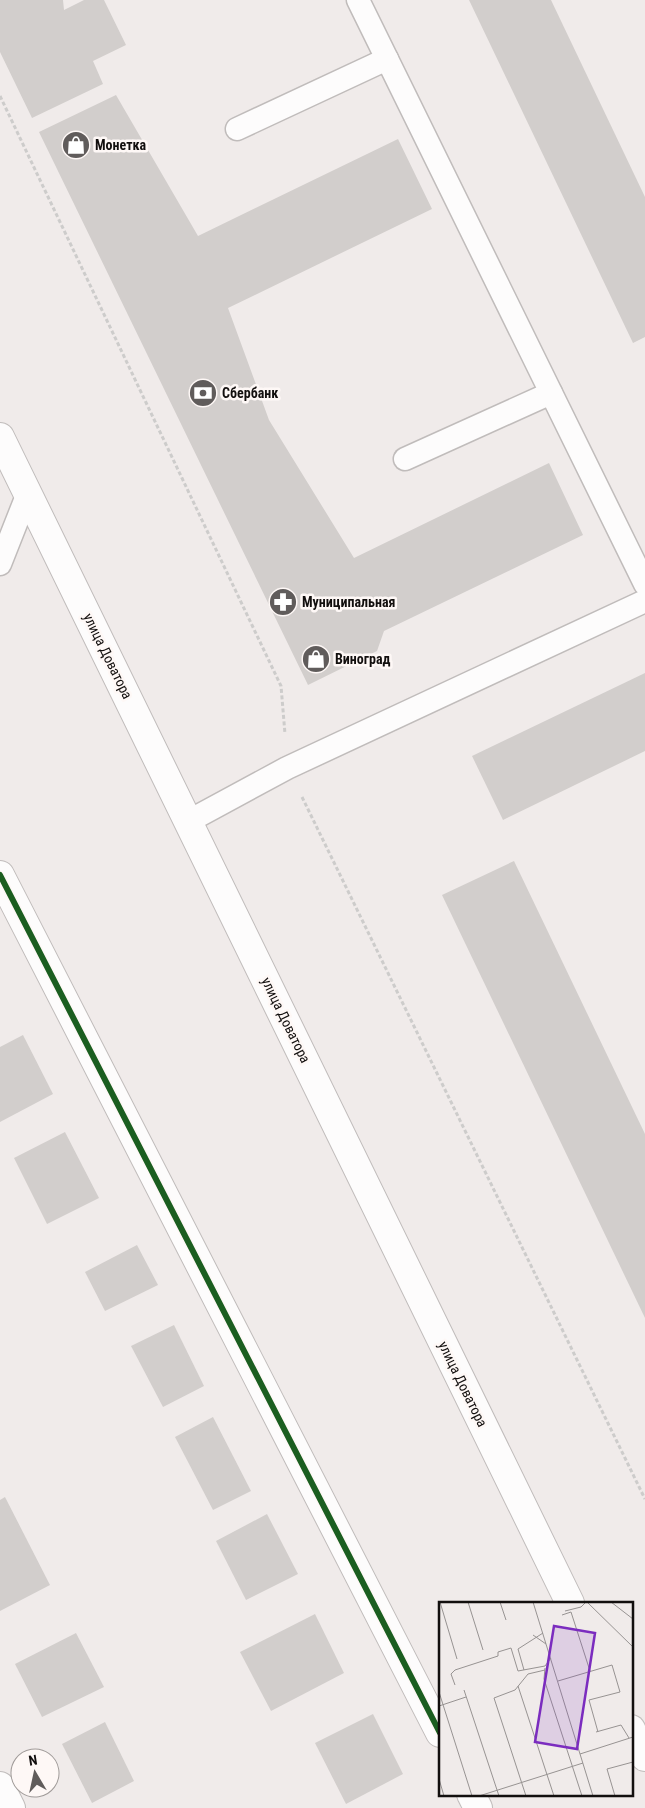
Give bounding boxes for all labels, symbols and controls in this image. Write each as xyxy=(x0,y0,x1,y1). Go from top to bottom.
shop icon: Монетка xyxy=(61,130,91,160)
place label: Монетка xyxy=(95,137,147,153)
bank icon: Сбербанк xyxy=(188,378,218,408)
place label: Сбербанк xyxy=(222,385,278,401)
pharmacy icon: Муниципальная xyxy=(268,587,298,617)
place label: Муниципальная xyxy=(302,594,396,610)
street label: улица Доватора xyxy=(80,611,136,701)
shop icon: Виноград xyxy=(301,644,331,674)
place label: Виноград xyxy=(335,651,391,667)
street label: улица Доватора xyxy=(258,975,314,1065)
street label: улица Доватора xyxy=(435,1339,491,1429)
inset map xyxy=(439,1602,632,1796)
north arrow xyxy=(10,1748,60,1798)
text: N xyxy=(27,1752,38,1769)

